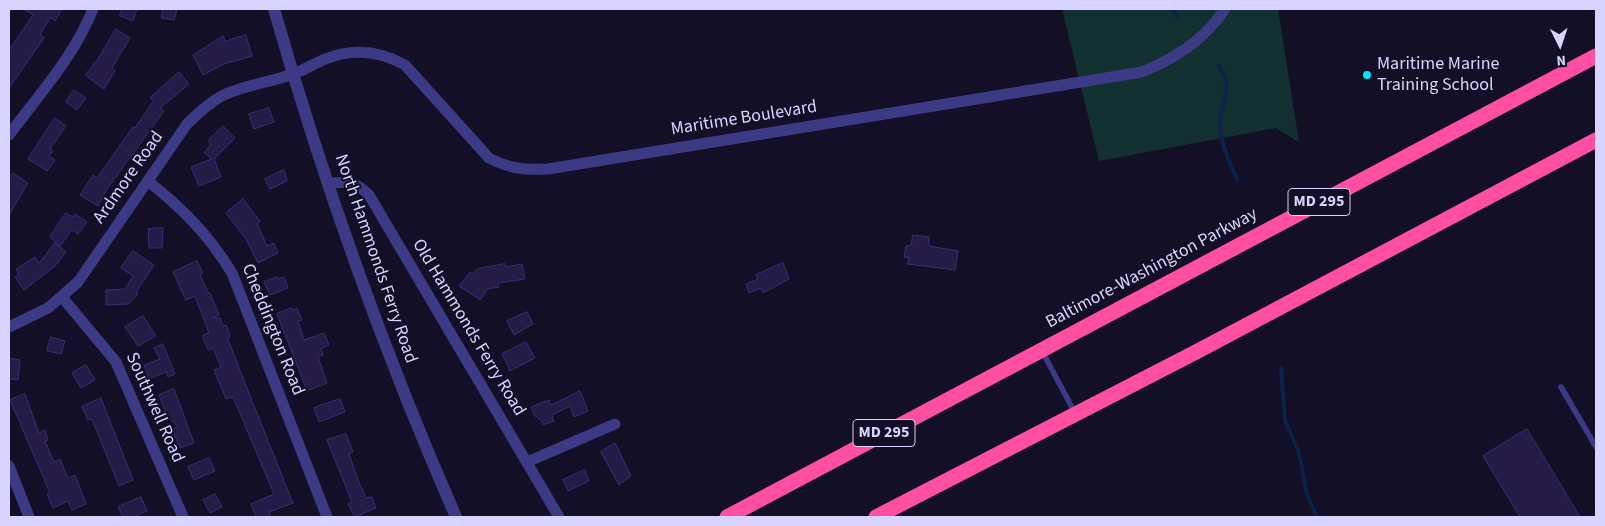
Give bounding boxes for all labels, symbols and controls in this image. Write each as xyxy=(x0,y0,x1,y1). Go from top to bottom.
north arrow xyxy=(1535,20,1585,70)
text: N xyxy=(1556,50,1566,70)
place label: Maritime Marine Training School xyxy=(1377,54,1499,96)
marker: Maritime Marine Training School xyxy=(1361,69,1373,81)
street label: Maritime Boulevard xyxy=(669,97,819,141)
street label: Ardmore Road xyxy=(89,128,169,228)
street label: North Hammonds Ferry Road xyxy=(329,152,421,366)
road number: MD 295 xyxy=(1288,188,1350,216)
street label: Baltimore-Washington Parkway xyxy=(1042,204,1262,334)
street label: Old Hammonds Ferry Road xyxy=(407,236,529,420)
street label: Cheddington Road xyxy=(236,261,308,399)
street label: Southwell Road xyxy=(120,350,188,466)
road number: MD 295 xyxy=(853,419,915,446)

